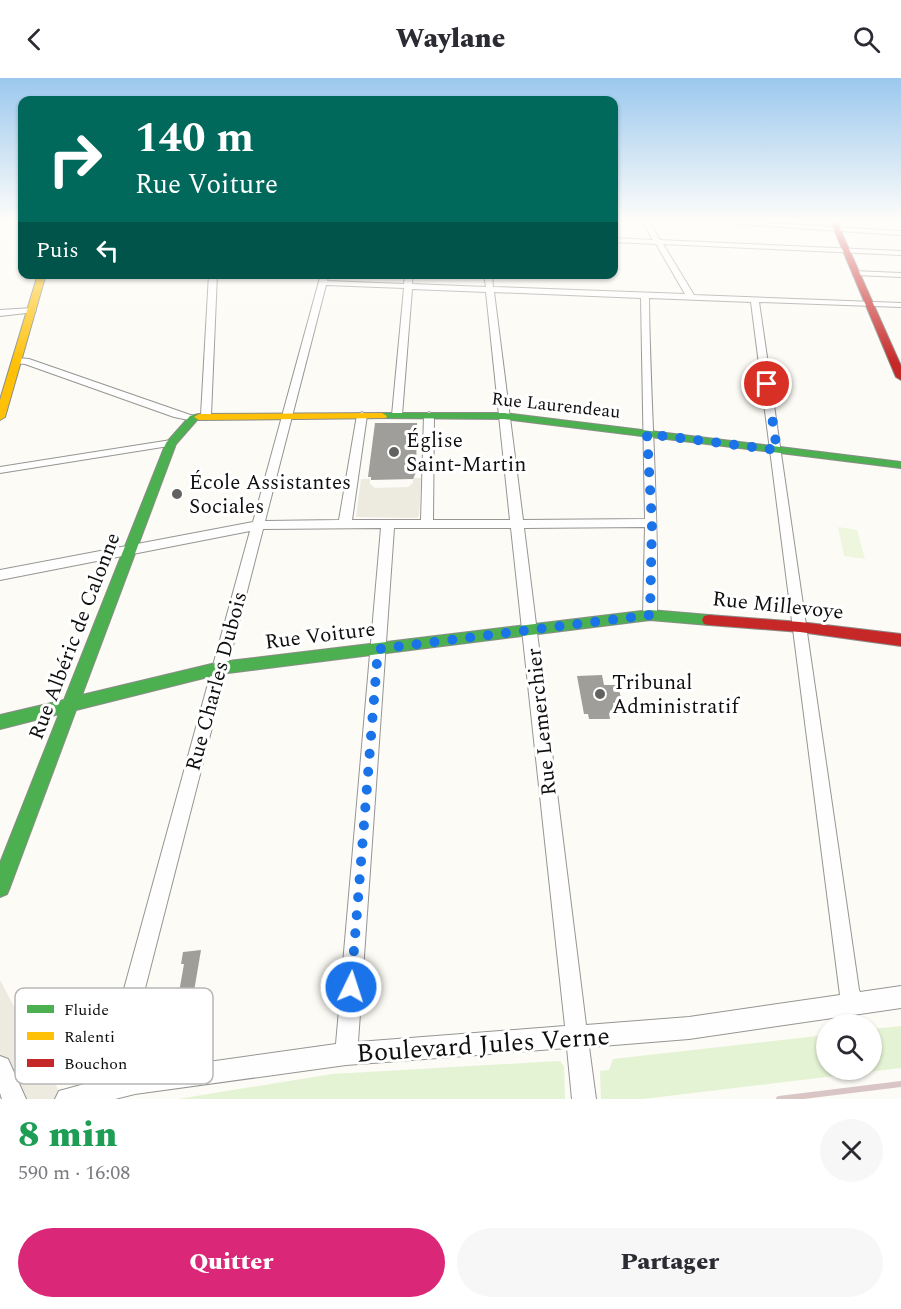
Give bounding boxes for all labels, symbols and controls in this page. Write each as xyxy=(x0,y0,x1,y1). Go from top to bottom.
text: Waylane xyxy=(396,18,505,60)
icon: back xyxy=(18,23,51,56)
icon: search xyxy=(850,23,883,56)
text: 140 m xyxy=(135,107,254,170)
icon: right xyxy=(36,120,114,198)
text: Rue Voiture xyxy=(135,164,278,206)
text: Puis xyxy=(36,234,79,267)
icon: left xyxy=(91,234,124,267)
pin xyxy=(741,358,792,409)
icon: arrive xyxy=(750,367,783,400)
street label: Rue Laurendeau xyxy=(490,385,622,426)
place label: Église Saint-Martin xyxy=(406,425,527,481)
marker: Église Saint-Martin xyxy=(387,445,401,459)
place label: École Assistantes Sociales xyxy=(189,467,351,523)
marker: École Assistantes Sociales xyxy=(170,487,184,501)
street label: Rue Albéric de Calonne xyxy=(21,528,129,745)
street label: Rue Millevoye xyxy=(711,583,845,629)
street label: Rue Charles Dubois xyxy=(178,588,256,775)
street label: Rue Voiture xyxy=(263,613,377,659)
street label: Rue Lemerchier xyxy=(518,646,566,797)
place label: Tribunal Administratif xyxy=(612,667,741,723)
marker: Tribunal Administratif xyxy=(593,687,607,701)
position arrow xyxy=(319,955,383,1019)
legend xyxy=(15,988,213,1084)
text: Fluide xyxy=(64,998,109,1022)
map controls xyxy=(816,1014,882,1080)
button: search xyxy=(816,1014,882,1080)
street label: Boulevard Jules Verne xyxy=(355,1016,611,1074)
text: Ralenti xyxy=(64,1025,115,1049)
text: Bouchon xyxy=(64,1052,127,1076)
text: 8 min xyxy=(18,1108,118,1163)
button: close xyxy=(820,1119,883,1182)
text: 590 m · 16:08 xyxy=(18,1158,130,1188)
button: Quitter xyxy=(18,1228,445,1297)
button: Partager xyxy=(457,1228,883,1297)

